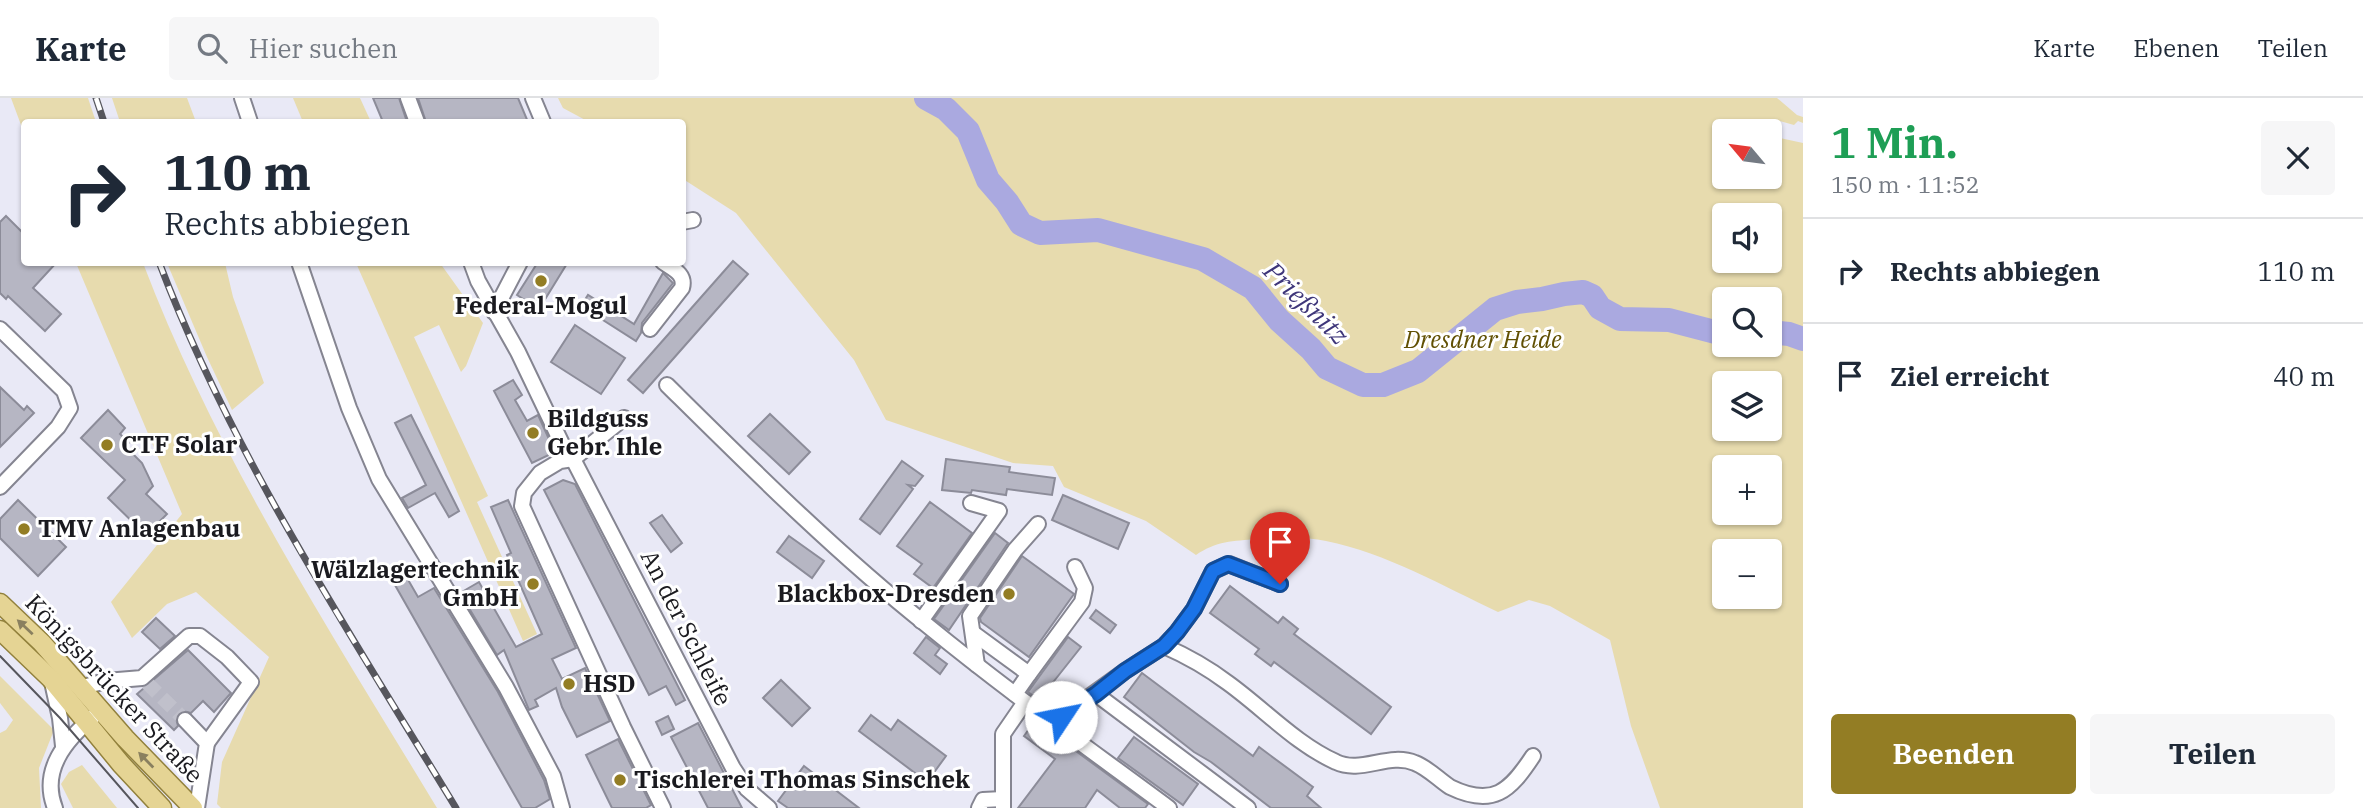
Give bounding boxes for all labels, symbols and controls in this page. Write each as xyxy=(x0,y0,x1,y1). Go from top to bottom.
search box xyxy=(169,17,659,80)
text: Karte xyxy=(35,27,127,70)
icon: search xyxy=(193,29,231,67)
text: Hier suchen xyxy=(249,31,398,65)
text: Karte xyxy=(2033,32,2095,64)
text: Ebenen xyxy=(2133,32,2220,64)
text: Teilen xyxy=(2258,32,2328,64)
text: 1 Min. xyxy=(1831,115,1958,170)
north arrow xyxy=(1712,119,1782,189)
map controls xyxy=(1712,119,1782,609)
button: close xyxy=(2261,121,2335,195)
text: 110 m xyxy=(164,140,311,203)
icon: right xyxy=(49,147,140,238)
text: 150 m · 11:52 xyxy=(1831,169,1980,199)
text: Rechts abbiegen xyxy=(164,202,410,244)
button: sound xyxy=(1712,203,1782,273)
icon: right xyxy=(1831,252,1869,290)
water label: Prießnitz xyxy=(1257,253,1356,351)
text: Rechts abbiegen xyxy=(1890,254,2100,288)
text: 110 m xyxy=(2257,254,2335,288)
marker: Federal-Mogul xyxy=(533,273,549,289)
button: search xyxy=(1712,287,1782,357)
place label: Federal-Mogul xyxy=(455,289,627,321)
park label: Dresdner Heide xyxy=(1403,323,1562,355)
icon: arrive xyxy=(1831,357,1869,395)
text: Ziel erreicht xyxy=(1890,359,2049,393)
text: 40 m xyxy=(2273,359,2335,393)
button: layers xyxy=(1712,371,1782,441)
place label: Bildguss Gebr. Ihle xyxy=(547,402,662,462)
marker: Bildguss Gebr. Ihle xyxy=(525,425,541,441)
place label: CTF Solar xyxy=(121,428,237,460)
marker: CTF Solar xyxy=(99,437,115,453)
button: + xyxy=(1712,455,1782,525)
place label: TMV Anlagenbau xyxy=(38,512,240,544)
pin xyxy=(1250,512,1310,584)
marker: TMV Anlagenbau xyxy=(16,521,32,537)
icon: arrive xyxy=(1261,523,1299,561)
button: − xyxy=(1712,539,1782,609)
street label: An der Schleife xyxy=(634,544,740,711)
place label: Wälzlagertechnik GmbH xyxy=(311,553,519,613)
marker: Wälzlagertechnik GmbH xyxy=(525,576,541,592)
place label: Blackbox-Dresden xyxy=(777,577,995,609)
marker: Blackbox-Dresden xyxy=(1001,586,1017,602)
street label: Königsbrücker Straße xyxy=(19,587,211,790)
one-way arrow xyxy=(16,619,34,635)
place label: HSD xyxy=(583,667,636,699)
marker: HSD xyxy=(561,676,577,692)
position arrow xyxy=(1024,680,1098,754)
button: Beenden xyxy=(1831,714,2076,794)
button: Teilen xyxy=(2090,714,2335,794)
one-way arrow xyxy=(138,751,155,768)
place label: Tischlerei Thomas Sinschek xyxy=(634,763,970,795)
marker: Tischlerei Thomas Sinschek xyxy=(612,772,628,788)

